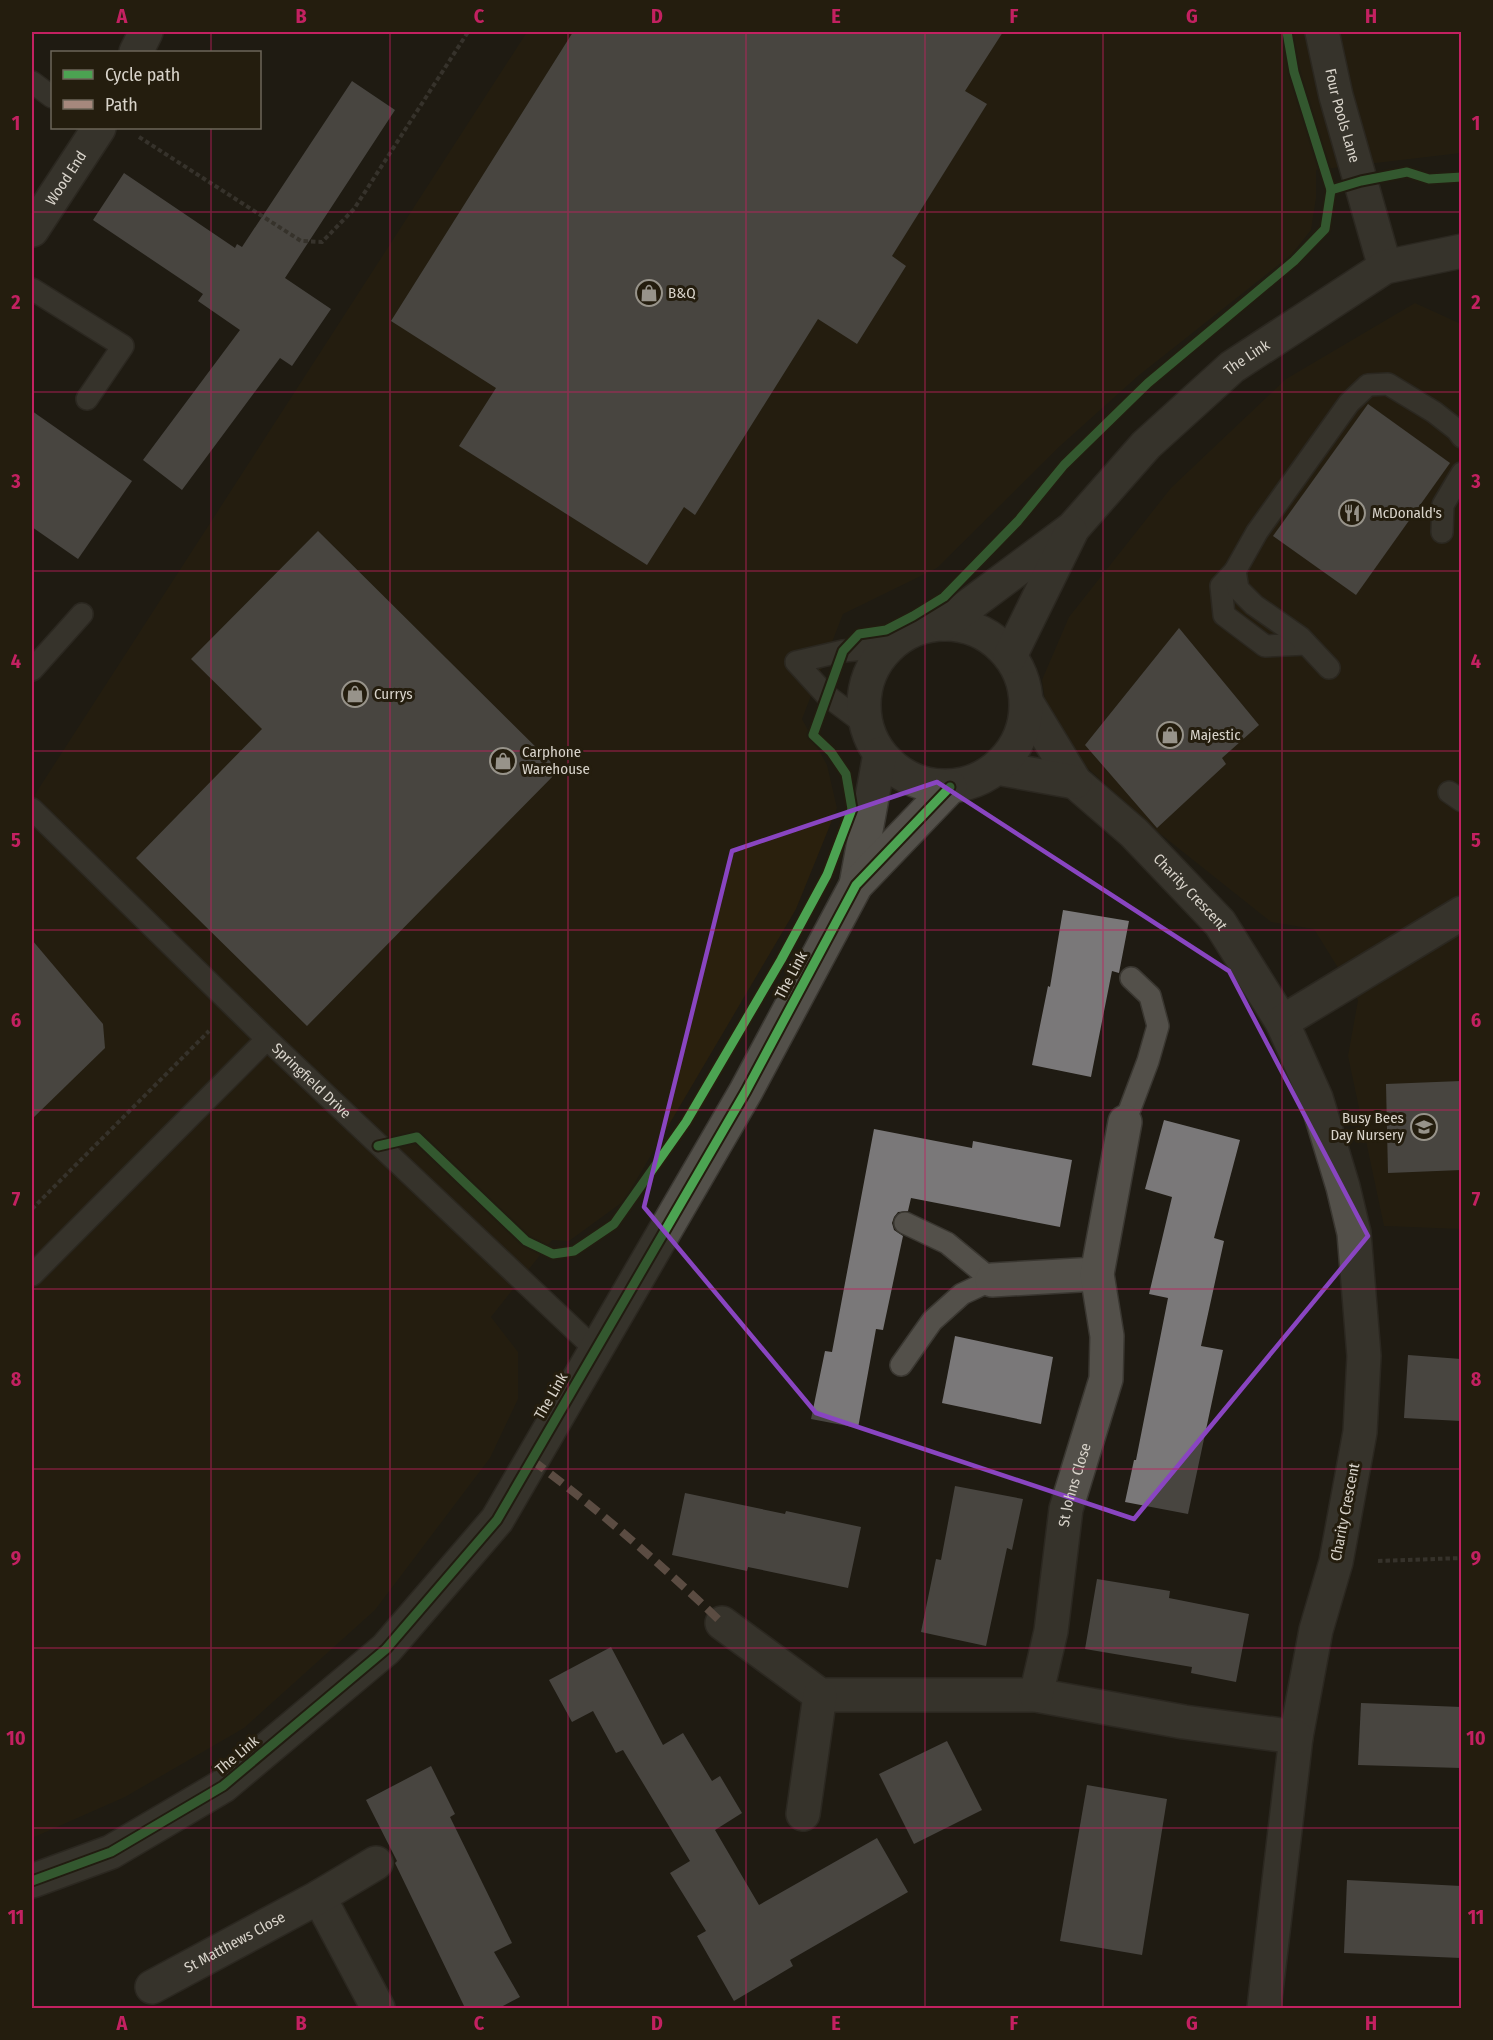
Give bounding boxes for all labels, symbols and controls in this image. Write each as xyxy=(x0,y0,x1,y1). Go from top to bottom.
text: A xyxy=(116,4,129,28)
text: B xyxy=(295,4,307,28)
text: C xyxy=(474,4,485,28)
text: D xyxy=(651,4,663,28)
text: E xyxy=(831,4,841,28)
text: F xyxy=(1010,4,1019,28)
text: G xyxy=(1186,4,1198,28)
text: H xyxy=(1365,4,1377,28)
legend xyxy=(51,51,261,129)
text: Cycle path xyxy=(105,64,180,86)
street label: Four Pools Lane xyxy=(1321,67,1364,165)
text: Path xyxy=(105,94,138,116)
text: 1 xyxy=(12,111,20,135)
text: 1 xyxy=(1472,111,1480,135)
street label: Wood End xyxy=(42,148,90,209)
shop icon: B&Q xyxy=(634,278,664,308)
place label: B&Q xyxy=(668,284,696,302)
text: 2 xyxy=(10,290,21,314)
text: 2 xyxy=(1470,290,1481,314)
street label: The Link xyxy=(1220,336,1273,379)
text: 3 xyxy=(10,469,21,493)
text: 3 xyxy=(1470,469,1481,493)
restaurant icon: McDonald's xyxy=(1337,498,1367,528)
place label: McDonald's xyxy=(1372,504,1442,522)
text: 4 xyxy=(11,649,21,673)
text: 4 xyxy=(1471,649,1481,673)
shop icon: Currys xyxy=(340,679,370,709)
place label: Currys xyxy=(374,685,413,703)
shop icon: Majestic xyxy=(1155,720,1185,750)
place label: Majestic xyxy=(1190,726,1241,744)
place label: Carphone Warehouse xyxy=(522,743,590,778)
shop icon: Carphone Warehouse xyxy=(488,746,518,776)
text: 5 xyxy=(11,828,21,852)
text: 5 xyxy=(1471,828,1481,852)
street label: Charity Crescent xyxy=(1150,850,1231,934)
street label: The Link xyxy=(771,948,811,1002)
text: 6 xyxy=(11,1008,21,1032)
text: 6 xyxy=(1471,1008,1481,1032)
street label: Springfield Drive xyxy=(268,1039,355,1123)
place label: Busy Bees Day Nursery xyxy=(1330,1109,1404,1144)
school or university icon: Busy Bees Day Nursery xyxy=(1409,1112,1439,1142)
text: 7 xyxy=(12,1187,21,1211)
text: 7 xyxy=(1472,1187,1481,1211)
text: 8 xyxy=(11,1367,22,1391)
text: 8 xyxy=(1471,1367,1482,1391)
street label: The Link xyxy=(530,1369,572,1423)
street label: St Johns Close xyxy=(1055,1441,1095,1528)
street label: Charity Crescent xyxy=(1327,1462,1363,1562)
text: 9 xyxy=(11,1546,21,1570)
text: 9 xyxy=(1471,1546,1481,1570)
text: 10 xyxy=(6,1726,26,1750)
text: 10 xyxy=(1466,1726,1486,1750)
street label: The Link xyxy=(212,1732,262,1778)
text: 11 xyxy=(8,1905,24,1929)
text: 11 xyxy=(1468,1905,1484,1929)
street label: St Matthews Close xyxy=(181,1908,288,1977)
text: A xyxy=(116,2011,129,2035)
text: B xyxy=(295,2011,307,2035)
text: C xyxy=(474,2011,485,2035)
text: D xyxy=(651,2011,663,2035)
text: E xyxy=(831,2011,841,2035)
text: F xyxy=(1010,2011,1019,2035)
text: G xyxy=(1186,2011,1198,2035)
text: H xyxy=(1365,2011,1377,2035)

